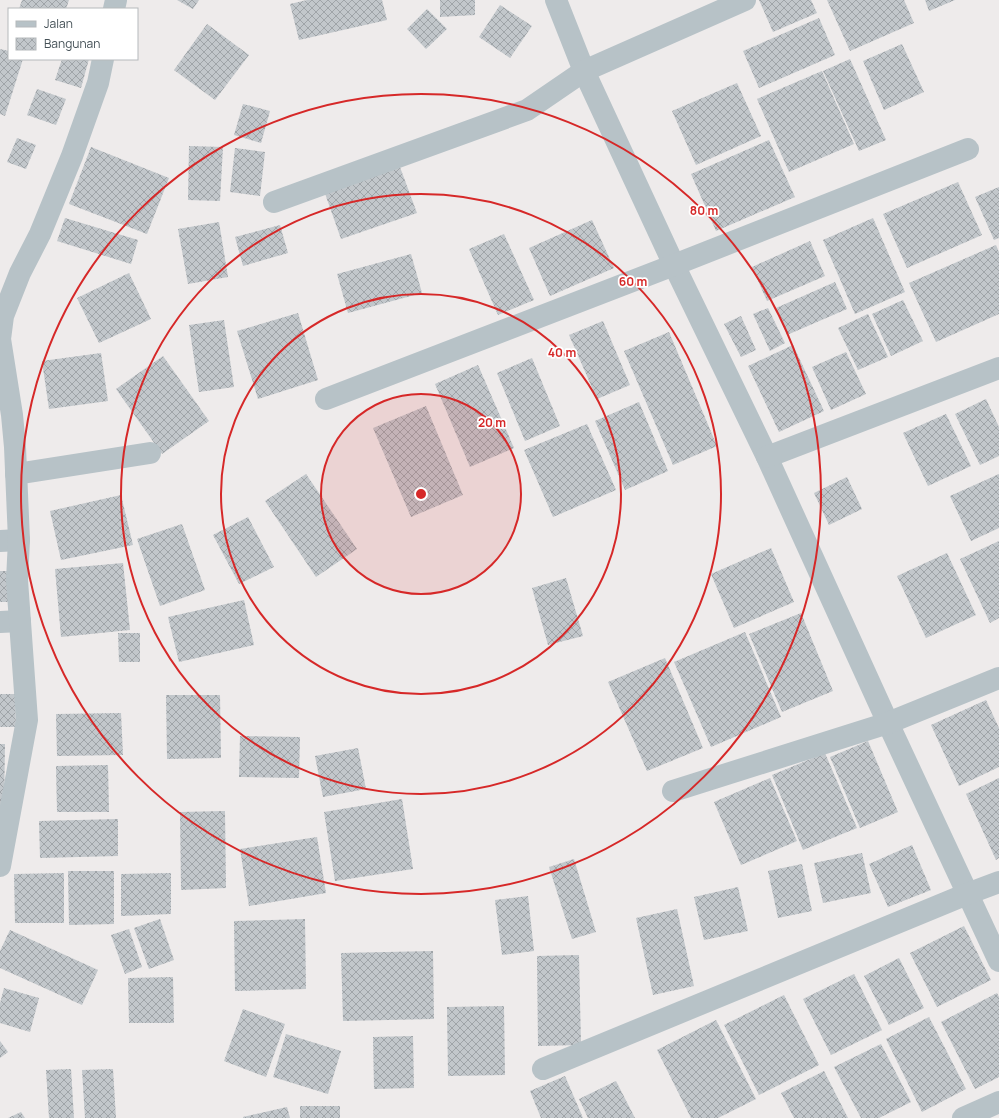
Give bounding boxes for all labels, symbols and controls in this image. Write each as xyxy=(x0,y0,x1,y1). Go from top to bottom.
legend xyxy=(8,8,138,60)
text: Jalan xyxy=(44,15,73,32)
text: Bangunan xyxy=(44,35,100,52)
text: 80 m xyxy=(690,202,718,219)
text: 60 m xyxy=(619,273,647,290)
text: 40 m xyxy=(548,344,576,361)
text: 20 m xyxy=(478,414,506,431)
centre of rings xyxy=(414,487,428,501)

